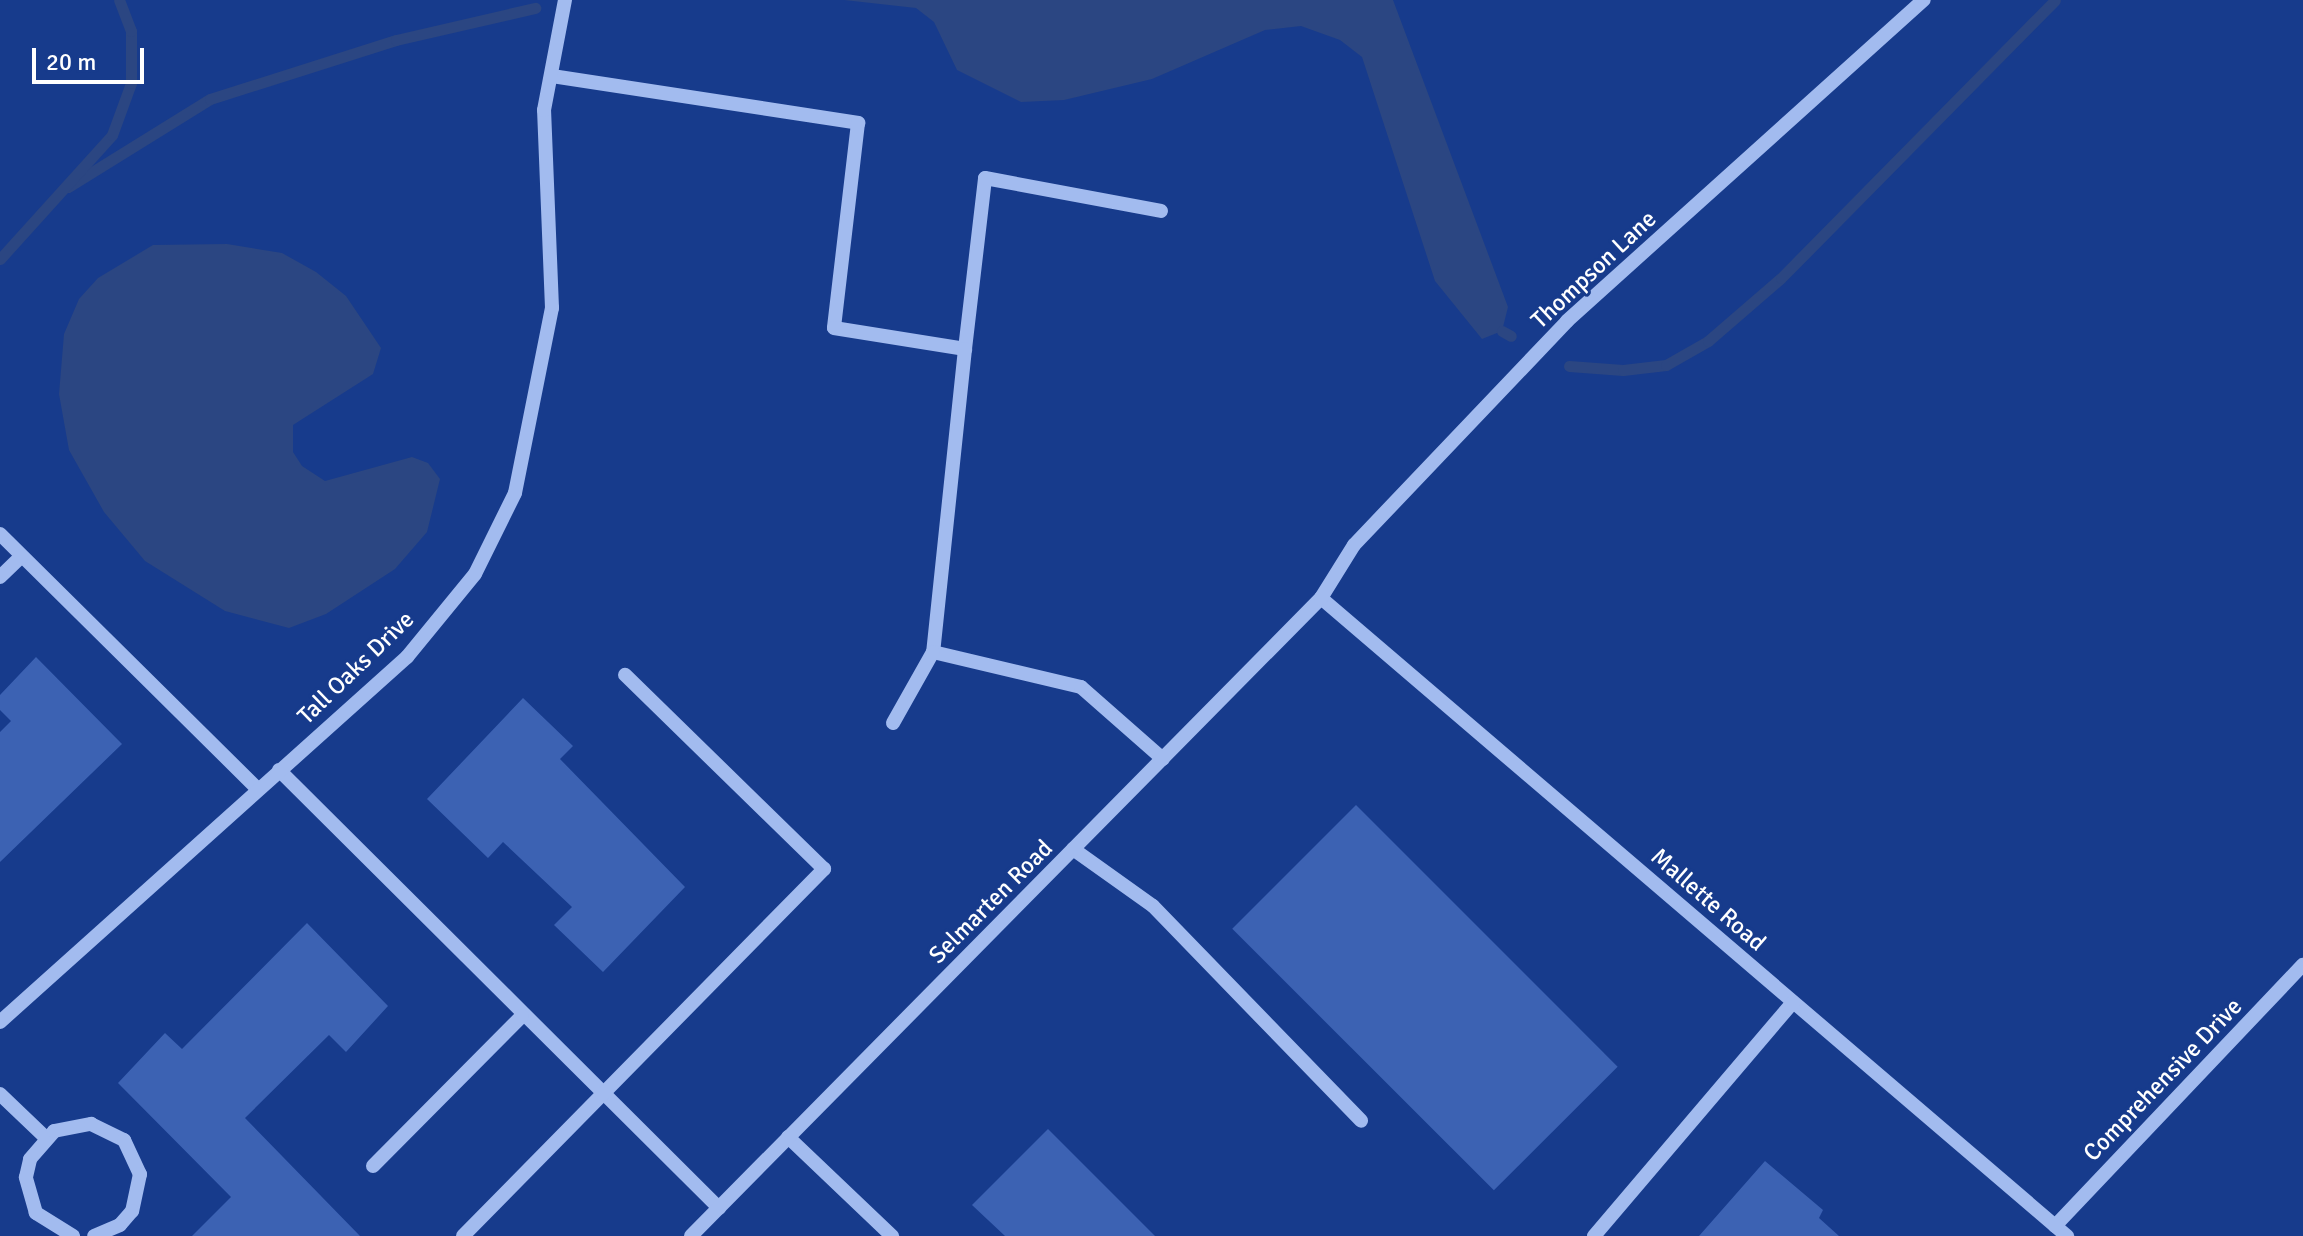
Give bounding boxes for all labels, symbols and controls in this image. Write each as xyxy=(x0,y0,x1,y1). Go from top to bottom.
scale bar xyxy=(36,32,148,82)
text: 20 m xyxy=(46,47,96,77)
street label: Thompson Lane xyxy=(1526,205,1662,335)
street label: Tall Oaks Drive xyxy=(292,605,420,731)
street label: Selmarten Road xyxy=(923,834,1059,970)
street label: Mallette Road xyxy=(1645,842,1771,958)
street label: Comprehensive Drive xyxy=(2078,992,2248,1168)

